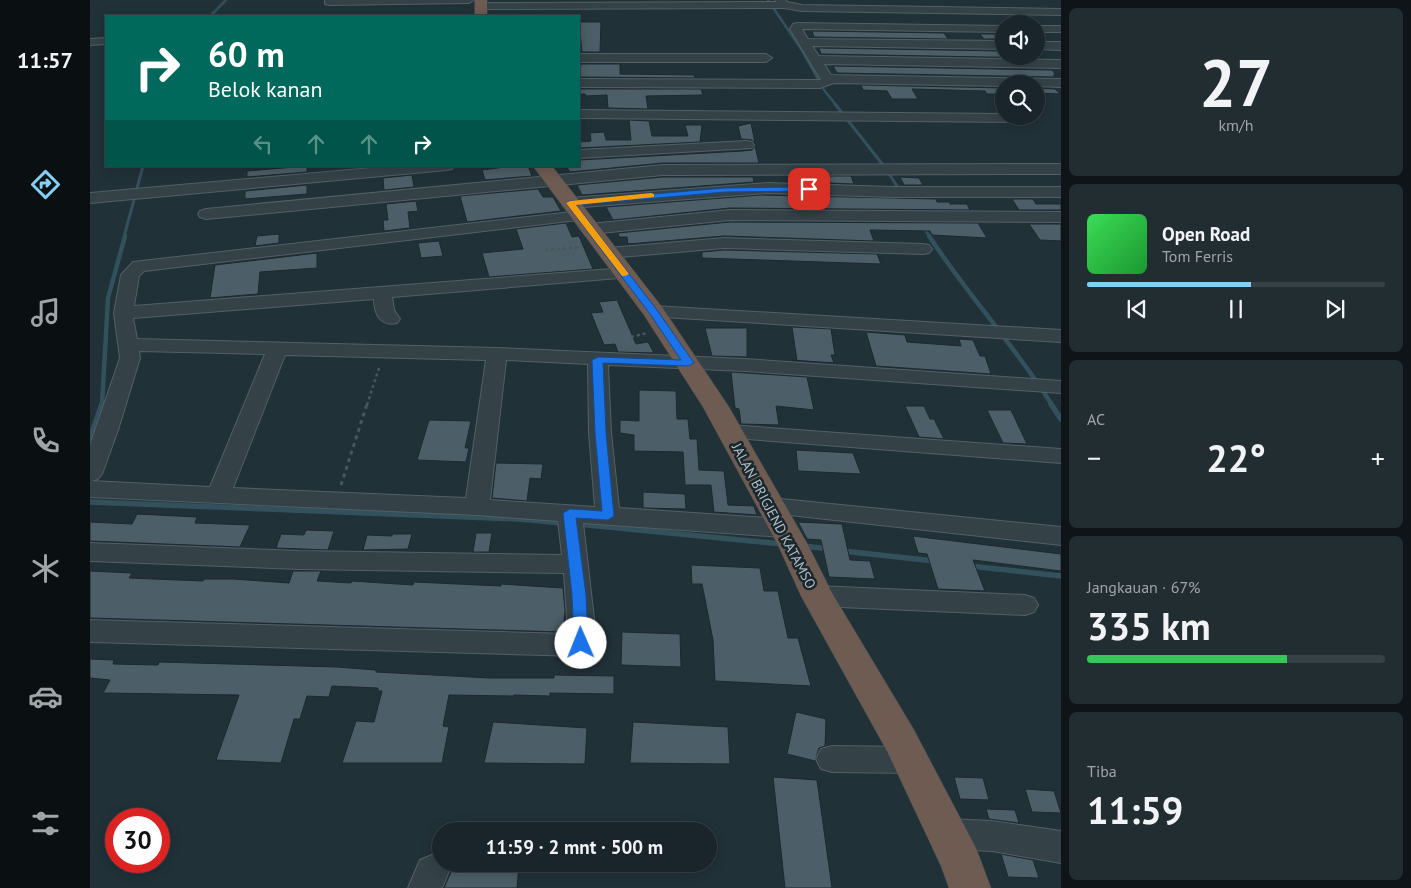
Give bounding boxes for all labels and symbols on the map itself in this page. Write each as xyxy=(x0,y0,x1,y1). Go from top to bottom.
pin xyxy=(788,168,830,210)
street label: JALAN BRIGJEND KATAMSO xyxy=(727,439,820,592)
position arrow xyxy=(554,616,606,668)
speed limit sign: 30 xyxy=(105,808,170,873)

